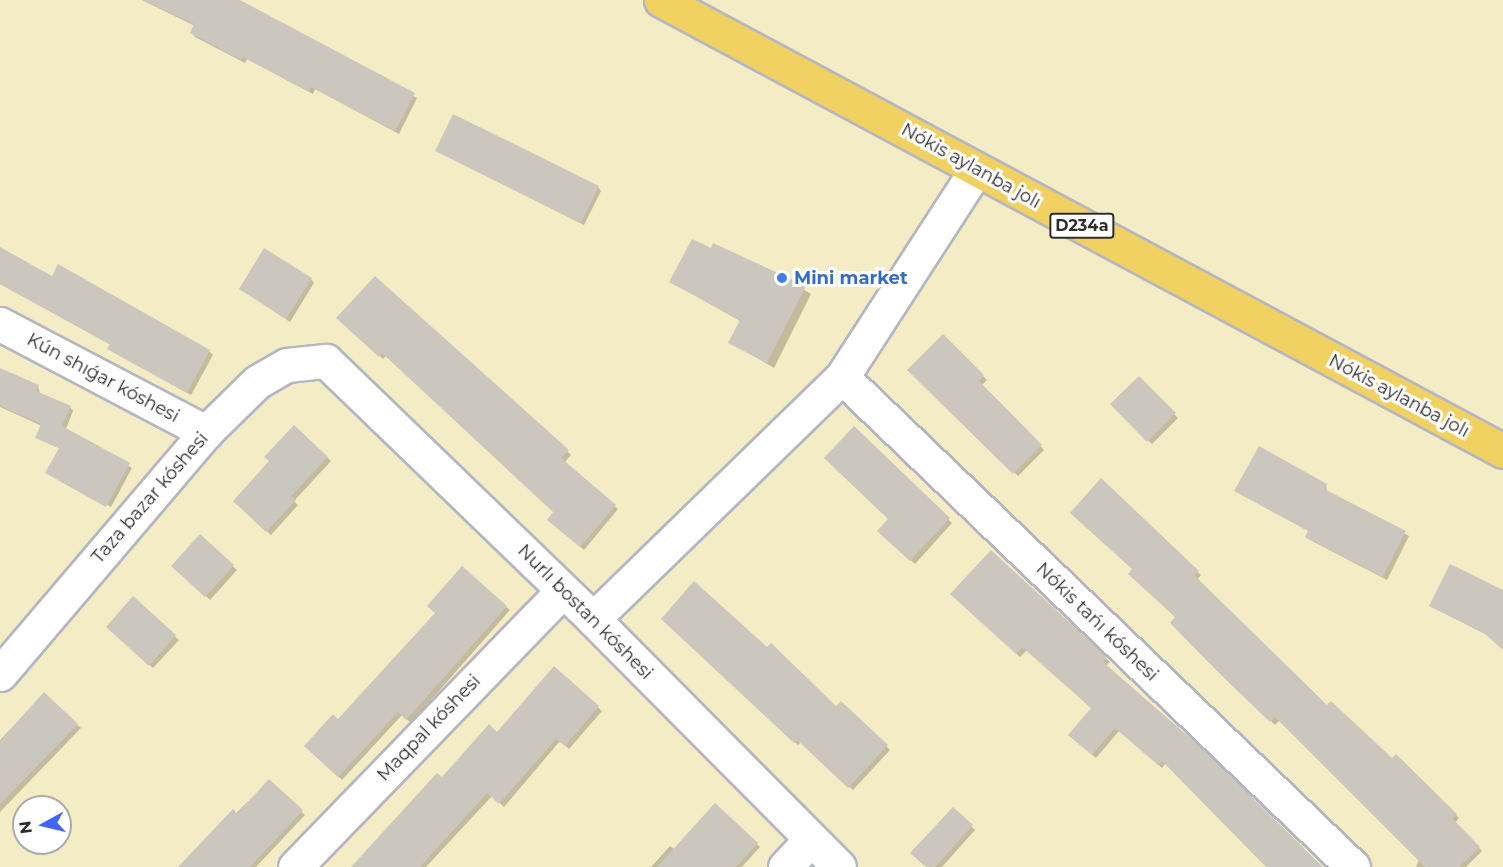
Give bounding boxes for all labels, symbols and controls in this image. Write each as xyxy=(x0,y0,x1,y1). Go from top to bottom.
street label: Nókis aylanba jolı xyxy=(898,119,1044,213)
road number: D234a xyxy=(1049,213,1115,239)
place label: Mini market xyxy=(794,267,908,289)
marker: Mini market xyxy=(775,271,789,285)
street label: Kún shıǵar kóshesi xyxy=(23,329,183,427)
street label: Nókis aylanba jolı xyxy=(1325,350,1473,442)
street label: Taza bazar kóshesi xyxy=(87,428,213,568)
street label: Nurlı bostan kóshesi xyxy=(513,540,657,684)
street label: Nókis tańı kóshesi xyxy=(1031,558,1163,686)
street label: Maqpal kóshesi xyxy=(373,670,485,786)
north arrow xyxy=(12,795,72,855)
text: N xyxy=(15,820,36,835)

